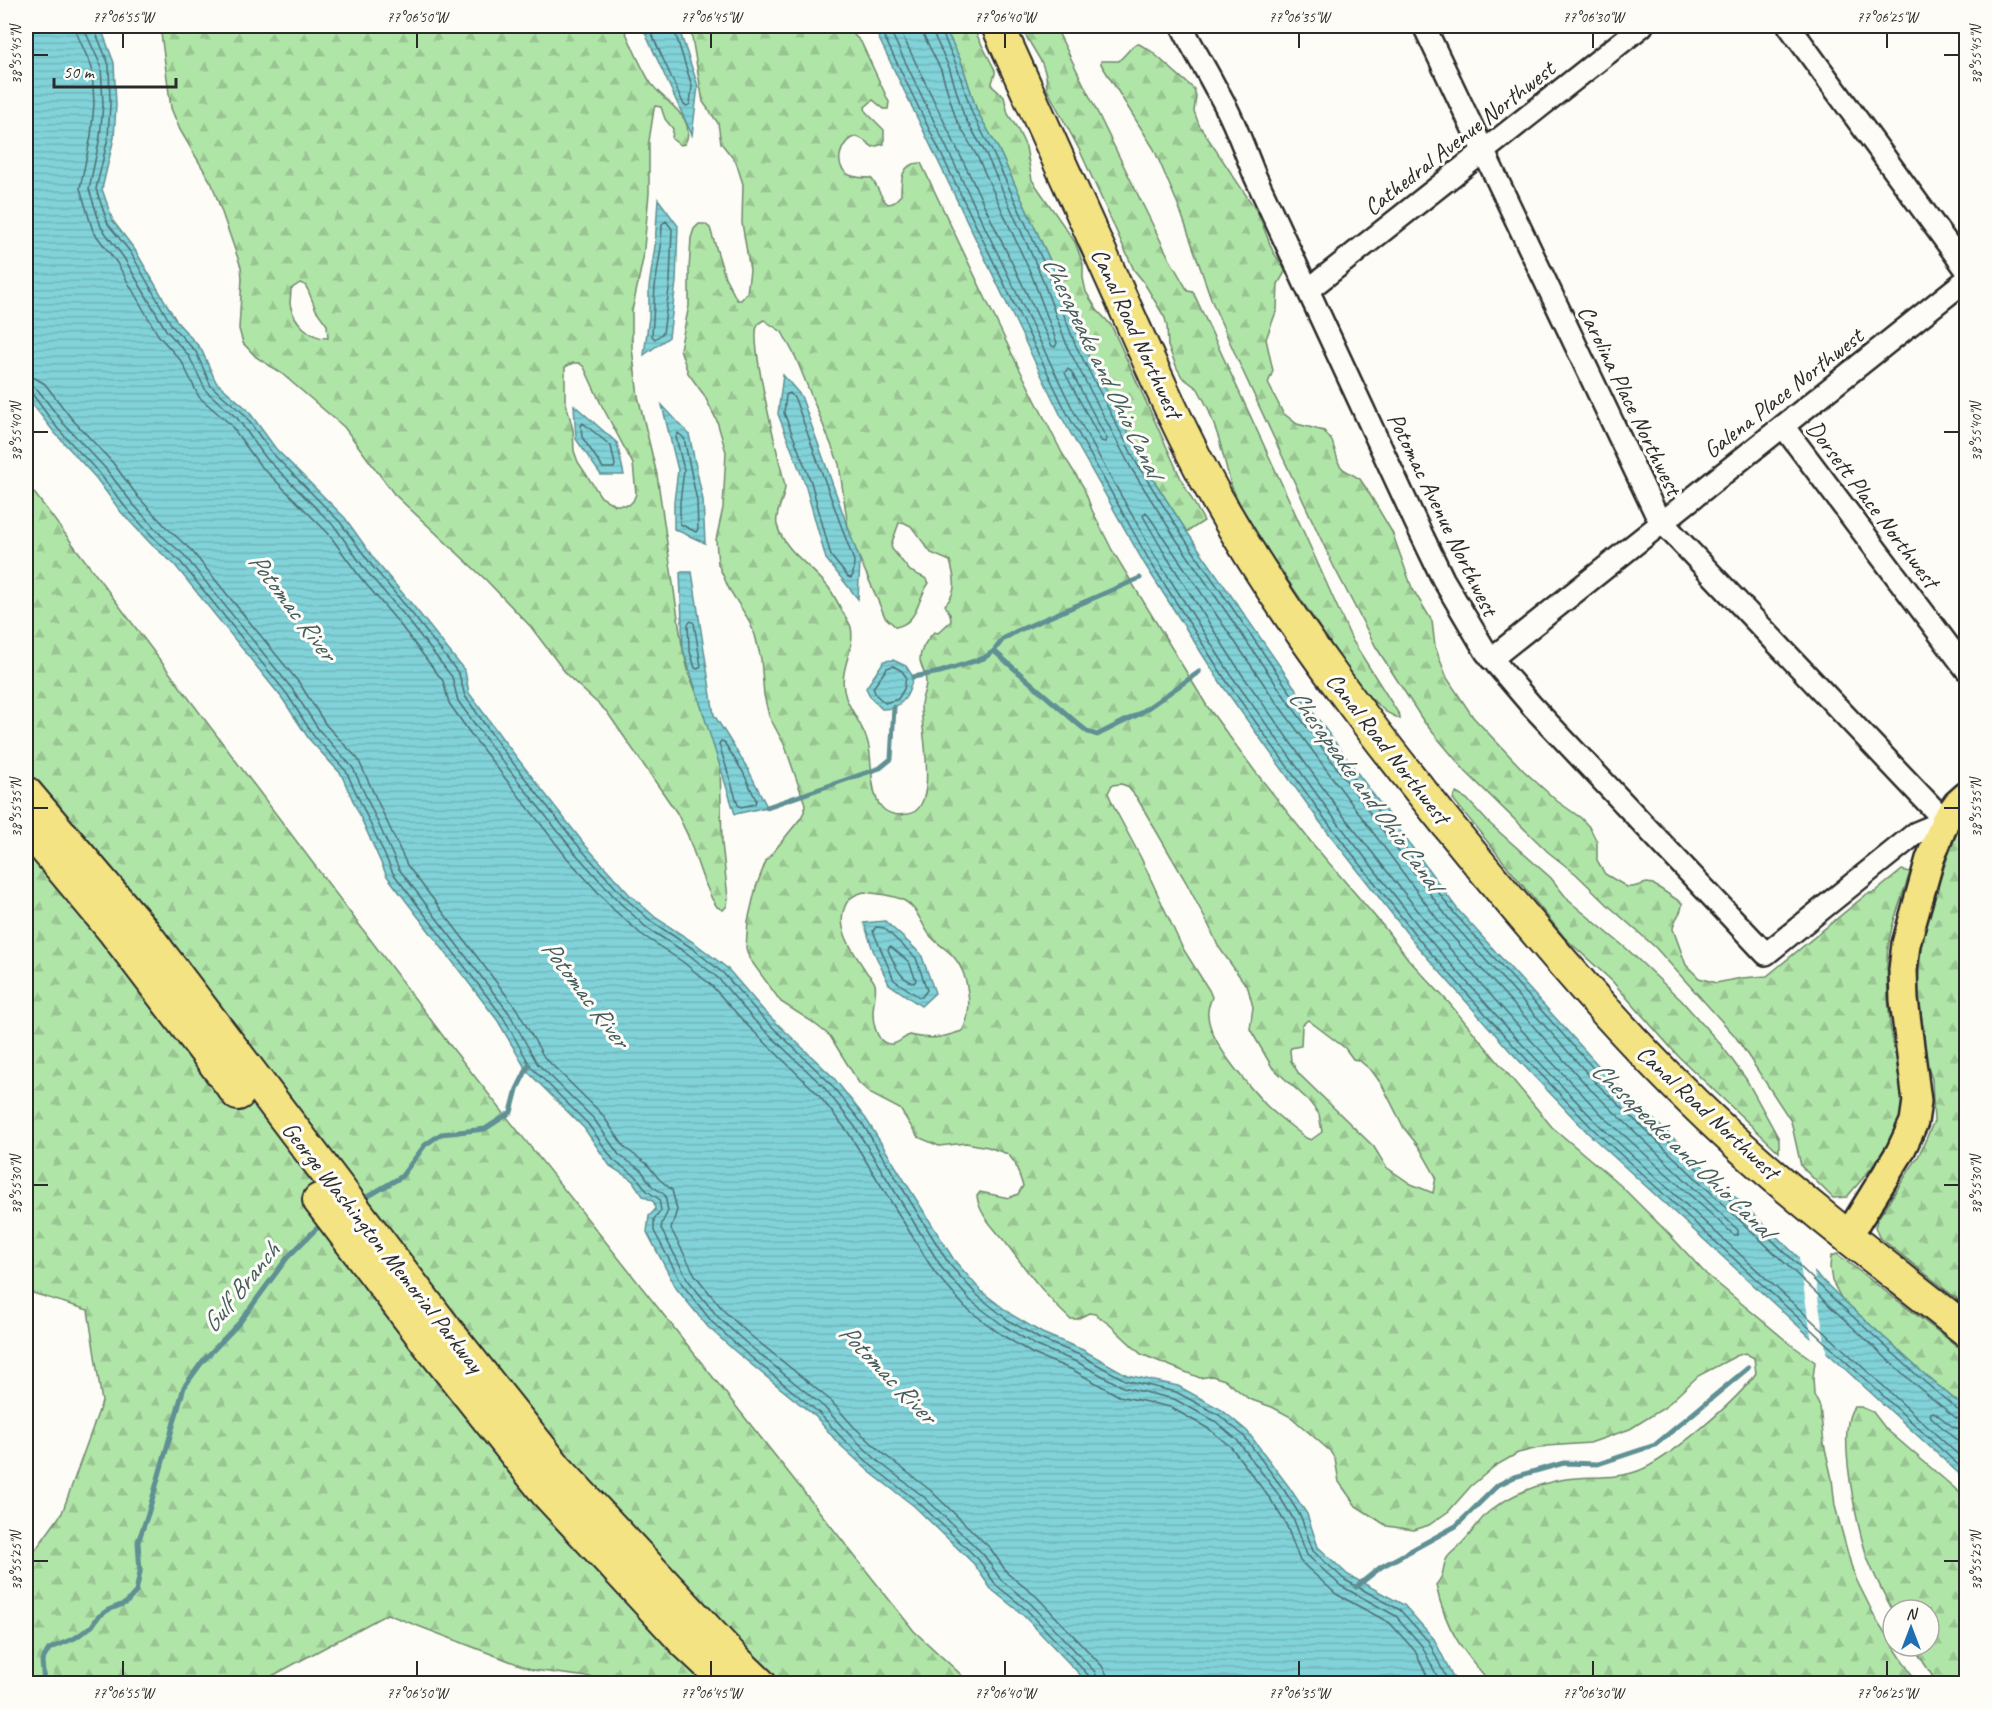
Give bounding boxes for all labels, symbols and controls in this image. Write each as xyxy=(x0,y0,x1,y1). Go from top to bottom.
text: 77°06'55"W xyxy=(93,8,157,27)
text: 77°06'50"W xyxy=(387,8,451,27)
text: 77°06'45"W xyxy=(681,8,745,27)
text: 77°06'40"W xyxy=(975,8,1039,27)
text: 77°06'35"W xyxy=(1269,8,1333,27)
text: 77°06'30"W xyxy=(1563,8,1627,27)
text: 77°06'25"W xyxy=(1857,8,1921,27)
text: 38°55'45"N xyxy=(7,22,26,85)
text: 38°55'45"N xyxy=(1967,22,1986,85)
scale bar xyxy=(54,51,176,89)
street label: Cathedral Avenue Northwest xyxy=(1357,53,1562,222)
text: 50 m xyxy=(63,61,96,83)
street label: Canal Road Northwest xyxy=(1084,243,1191,426)
water label: Chesapeake and Ohio Canal xyxy=(1035,251,1174,489)
street label: Carolina Place Northwest xyxy=(1571,300,1690,502)
street label: Galena Place Northwest xyxy=(1697,320,1870,465)
text: 38°55'40"N xyxy=(7,399,26,462)
text: 38°55'40"N xyxy=(1967,399,1986,462)
street label: Potomac Avenue Northwest xyxy=(1381,408,1506,622)
street label: Dorsett Place Northwest xyxy=(1800,414,1948,596)
water label: Potomac River xyxy=(241,546,346,670)
street label: Canal Road Northwest xyxy=(1319,666,1458,832)
water label: Chesapeake and Ohio Canal xyxy=(1281,682,1455,903)
text: 38°55'35"N xyxy=(7,775,26,838)
text: 38°55'35"N xyxy=(1967,775,1986,838)
water label: Potomac River xyxy=(534,933,639,1057)
street label: Canal Road Northwest xyxy=(1630,1038,1788,1188)
water label: Chesapeake and Ohio Canal xyxy=(1585,1054,1787,1251)
street label: George Washington Memorial Parkway xyxy=(276,1115,492,1380)
text: 38°55'30"N xyxy=(7,1152,26,1215)
text: 38°55'30"N xyxy=(1967,1152,1986,1215)
water label: Gulf Branch xyxy=(194,1234,288,1339)
water label: Potomac River xyxy=(832,1316,946,1433)
text: 38°55'25"N xyxy=(7,1528,26,1591)
text: 38°55'25"N xyxy=(1967,1528,1986,1591)
north arrow xyxy=(1881,1598,1941,1658)
text: N xyxy=(1906,1604,1919,1624)
text: 77°06'55"W xyxy=(93,1684,157,1703)
text: 77°06'50"W xyxy=(387,1684,451,1703)
text: 77°06'45"W xyxy=(681,1684,745,1703)
text: 77°06'40"W xyxy=(975,1684,1039,1703)
text: 77°06'35"W xyxy=(1269,1684,1333,1703)
text: 77°06'30"W xyxy=(1563,1684,1627,1703)
text: 77°06'25"W xyxy=(1857,1684,1921,1703)

